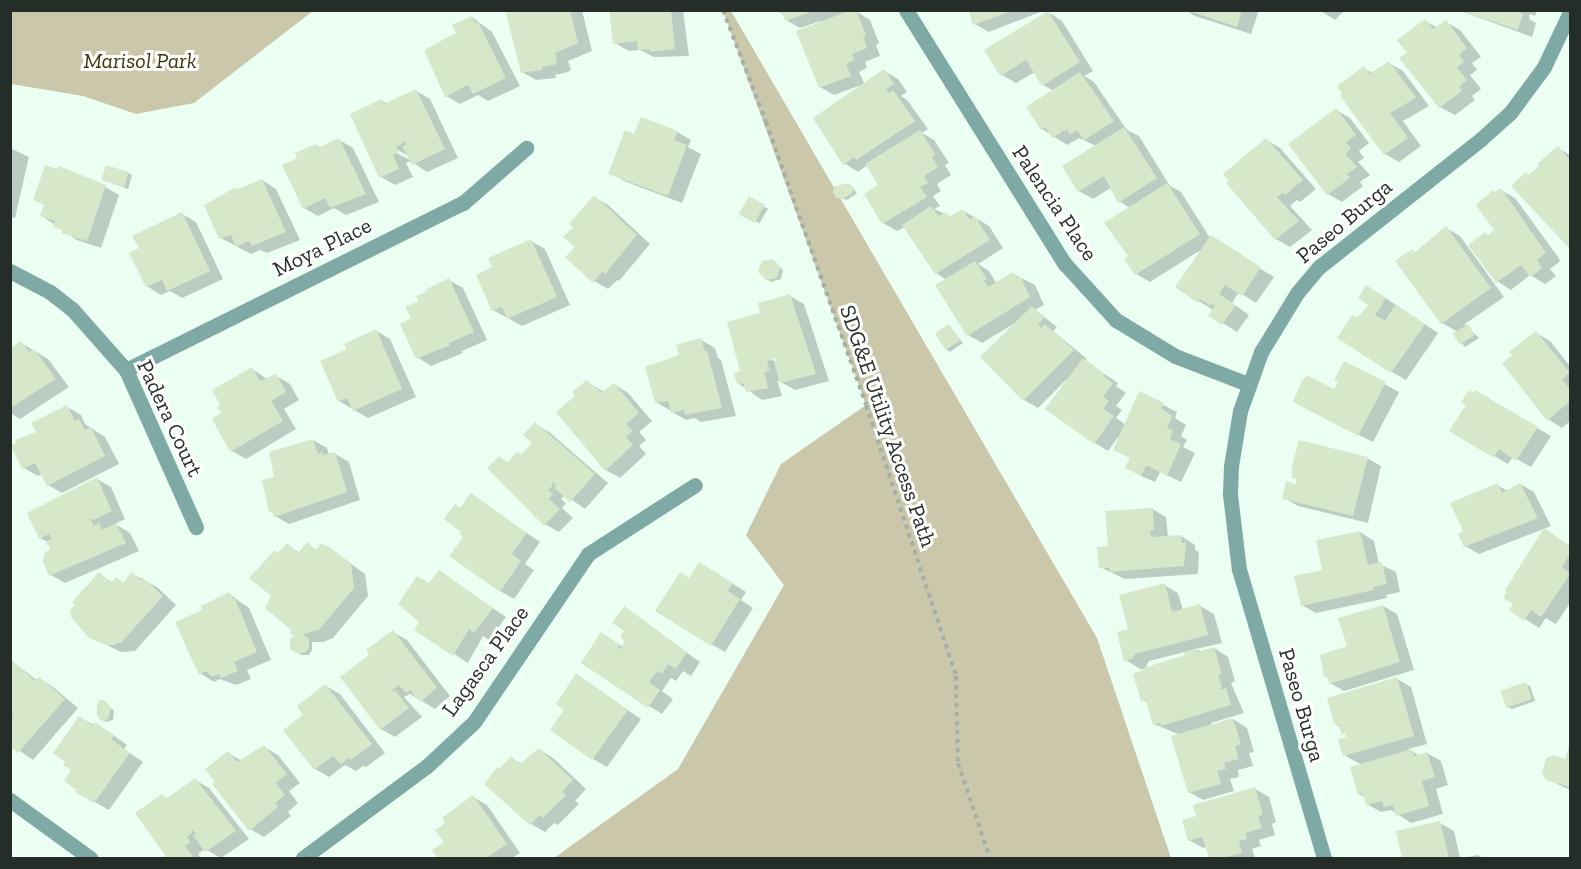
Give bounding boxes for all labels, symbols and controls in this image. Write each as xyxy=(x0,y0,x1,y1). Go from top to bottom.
park label: Marisol Park xyxy=(84,48,196,74)
street label: Palencia Place xyxy=(1007,140,1103,266)
street label: Paseo Burga xyxy=(1291,173,1397,269)
street label: Moya Place xyxy=(268,212,376,282)
street label: SDG&E Utility Access Path xyxy=(834,301,942,551)
street label: Padera Court xyxy=(131,355,209,481)
street label: Lagasca Place xyxy=(436,601,534,721)
street label: Paseo Burga xyxy=(1273,645,1331,765)

